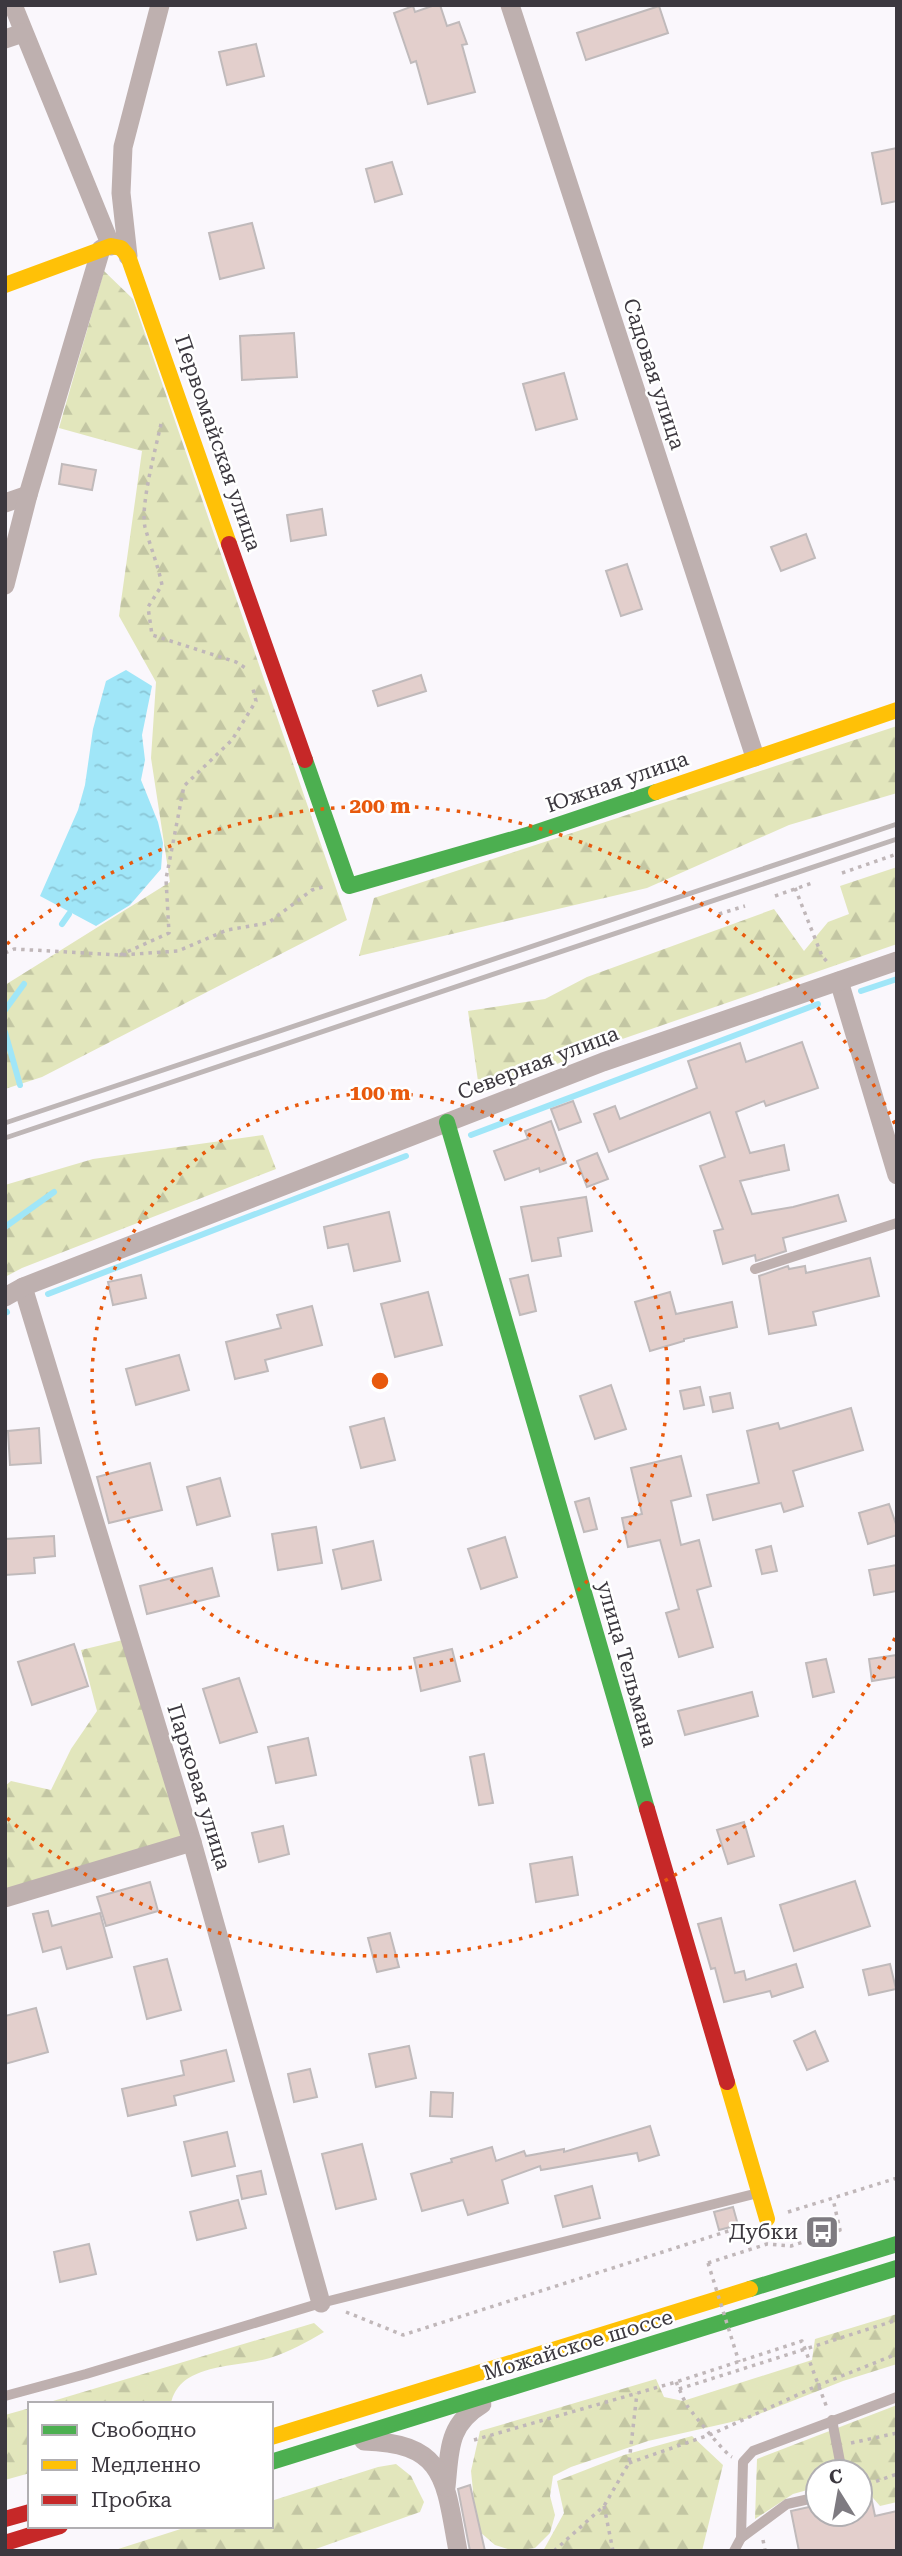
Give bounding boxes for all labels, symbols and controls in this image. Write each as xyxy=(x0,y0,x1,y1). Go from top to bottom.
street label: Садовая улица xyxy=(618,295,690,453)
street label: Первомайская улица xyxy=(170,332,266,555)
street label: Южная улица xyxy=(543,746,692,818)
text: 200 m xyxy=(350,794,410,818)
street label: Северная улица xyxy=(454,1021,622,1105)
text: 100 m xyxy=(350,1081,410,1105)
centre of rings xyxy=(368,1369,392,1393)
street label: улица Тельмана xyxy=(592,1578,662,1750)
street label: Парковая улица xyxy=(162,1701,236,1874)
bus stop icon: Дубки xyxy=(803,2213,841,2251)
place label: Дубки xyxy=(729,2220,798,2244)
street label: Можайское шоссе xyxy=(480,2305,676,2385)
legend xyxy=(28,2402,273,2528)
text: Свободно xyxy=(91,2418,197,2442)
text: Медленно xyxy=(91,2453,201,2477)
north arrow xyxy=(804,2458,874,2528)
text: С xyxy=(827,2464,845,2489)
text: Пробка xyxy=(91,2488,172,2512)

